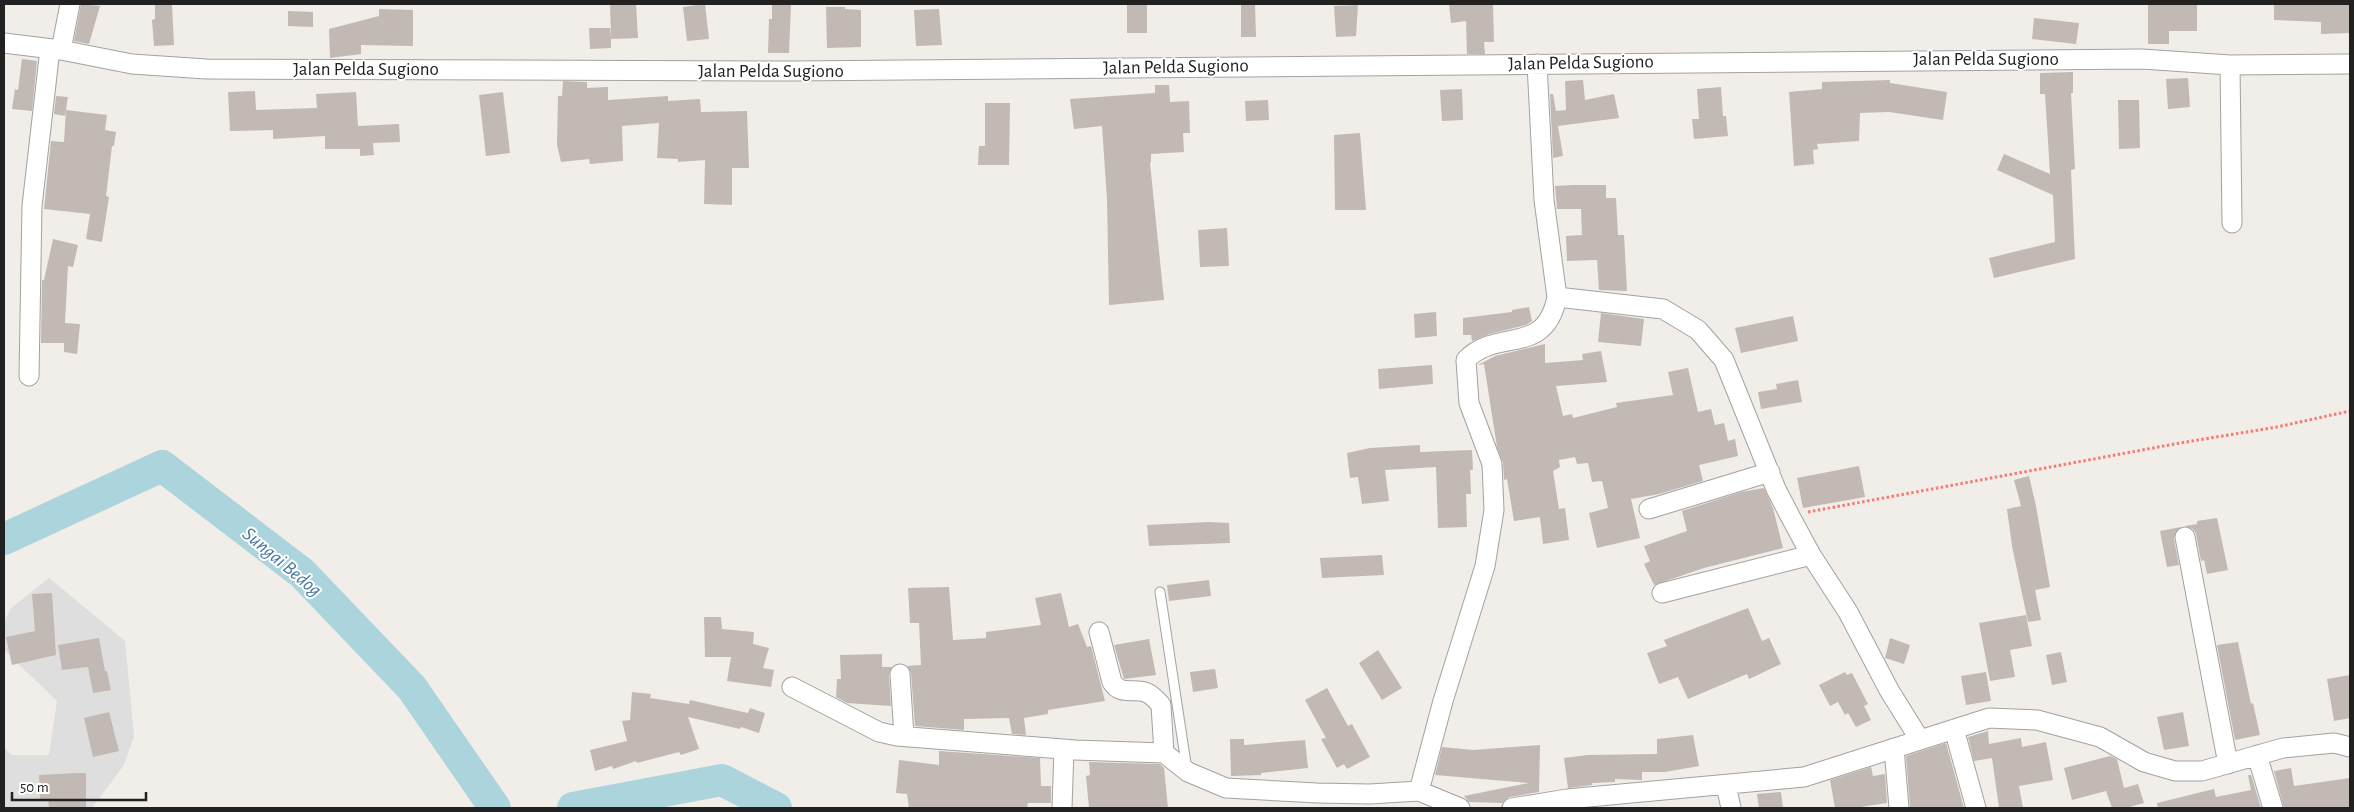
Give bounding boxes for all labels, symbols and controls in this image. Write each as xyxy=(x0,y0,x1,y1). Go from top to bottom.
street label: Jalan Pelda Sugiono xyxy=(1913,50,2059,69)
street label: Jalan Pelda Sugiono xyxy=(1508,52,1654,74)
street label: Jalan Pelda Sugiono xyxy=(1103,56,1249,78)
street label: Jalan Pelda Sugiono xyxy=(293,60,439,79)
street label: Jalan Pelda Sugiono xyxy=(698,62,844,81)
water label: Sungai Bedog xyxy=(239,523,325,601)
scale bar xyxy=(12,770,146,802)
text: 50 m xyxy=(20,780,49,795)

